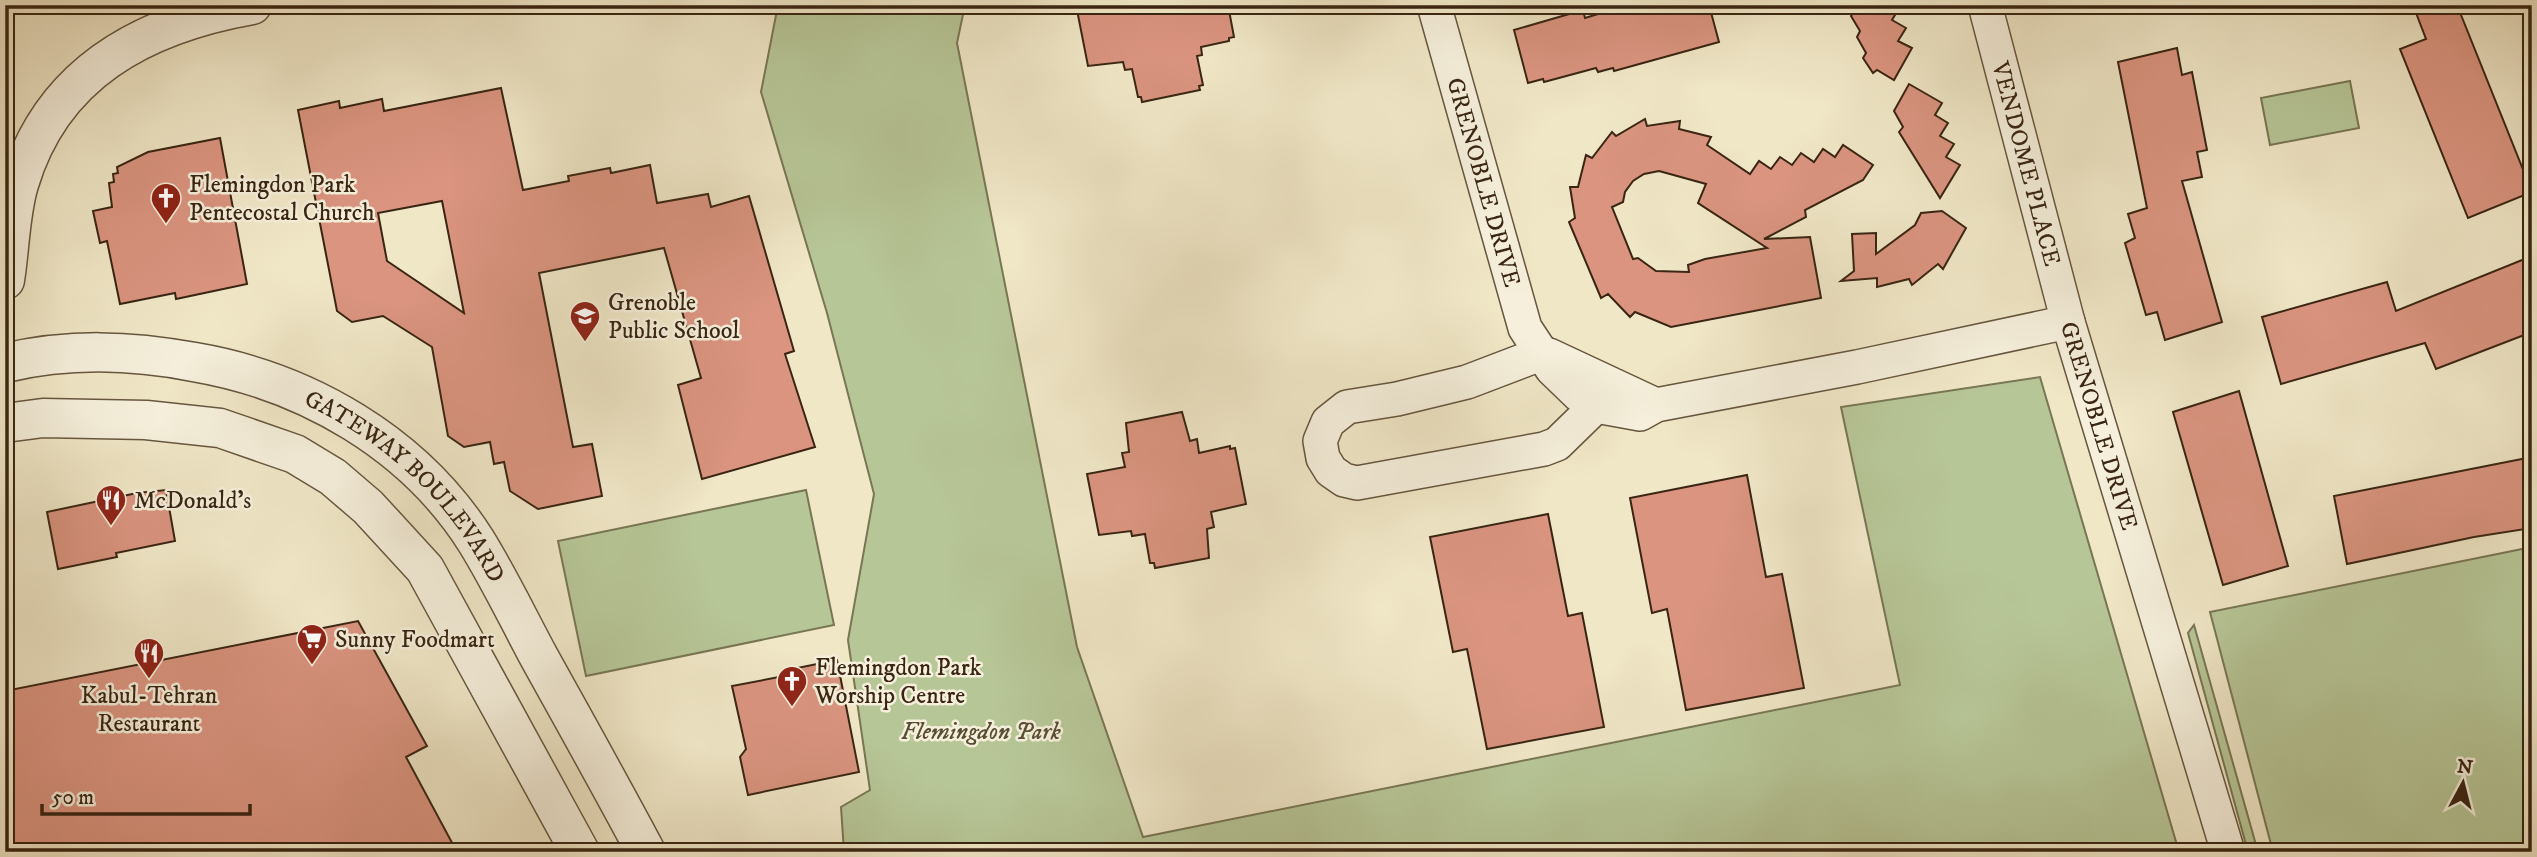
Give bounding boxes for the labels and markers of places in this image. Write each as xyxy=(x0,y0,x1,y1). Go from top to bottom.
place label: Flemingdon Park Pentecostal Church xyxy=(189,170,375,228)
church icon: Flemingdon Park Pentecostal Church xyxy=(149,181,183,225)
place label: Grenoble Public School xyxy=(608,288,740,346)
school or university icon: Grenoble Public School xyxy=(568,299,602,343)
restaurant icon: McDonald's xyxy=(94,483,128,527)
place label: McDonald's xyxy=(134,486,251,516)
supermarket icon: Sunny Foodmart xyxy=(295,622,329,666)
place label: Sunny Foodmart xyxy=(335,625,495,655)
restaurant icon: Kabul-Tehran Restaurant xyxy=(132,636,166,680)
place label: Flemingdon Park Worship Centre xyxy=(814,653,981,711)
church icon: Flemingdon Park Worship Centre xyxy=(775,664,809,708)
place label: Kabul-Tehran Restaurant xyxy=(81,681,218,739)

